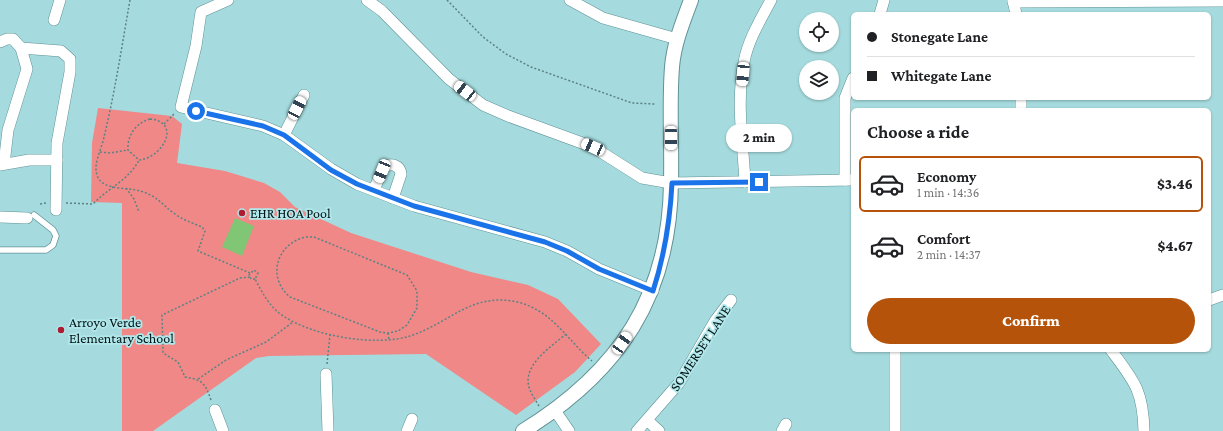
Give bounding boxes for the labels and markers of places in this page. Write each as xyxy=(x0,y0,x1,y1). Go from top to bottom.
place label: EHR HOA Pool xyxy=(250,205,331,221)
marker: EHR HOA Pool xyxy=(237,208,247,218)
place label: Arroyo Verde Elementary School xyxy=(69,314,174,346)
marker: Arroyo Verde Elementary School xyxy=(56,325,66,335)

